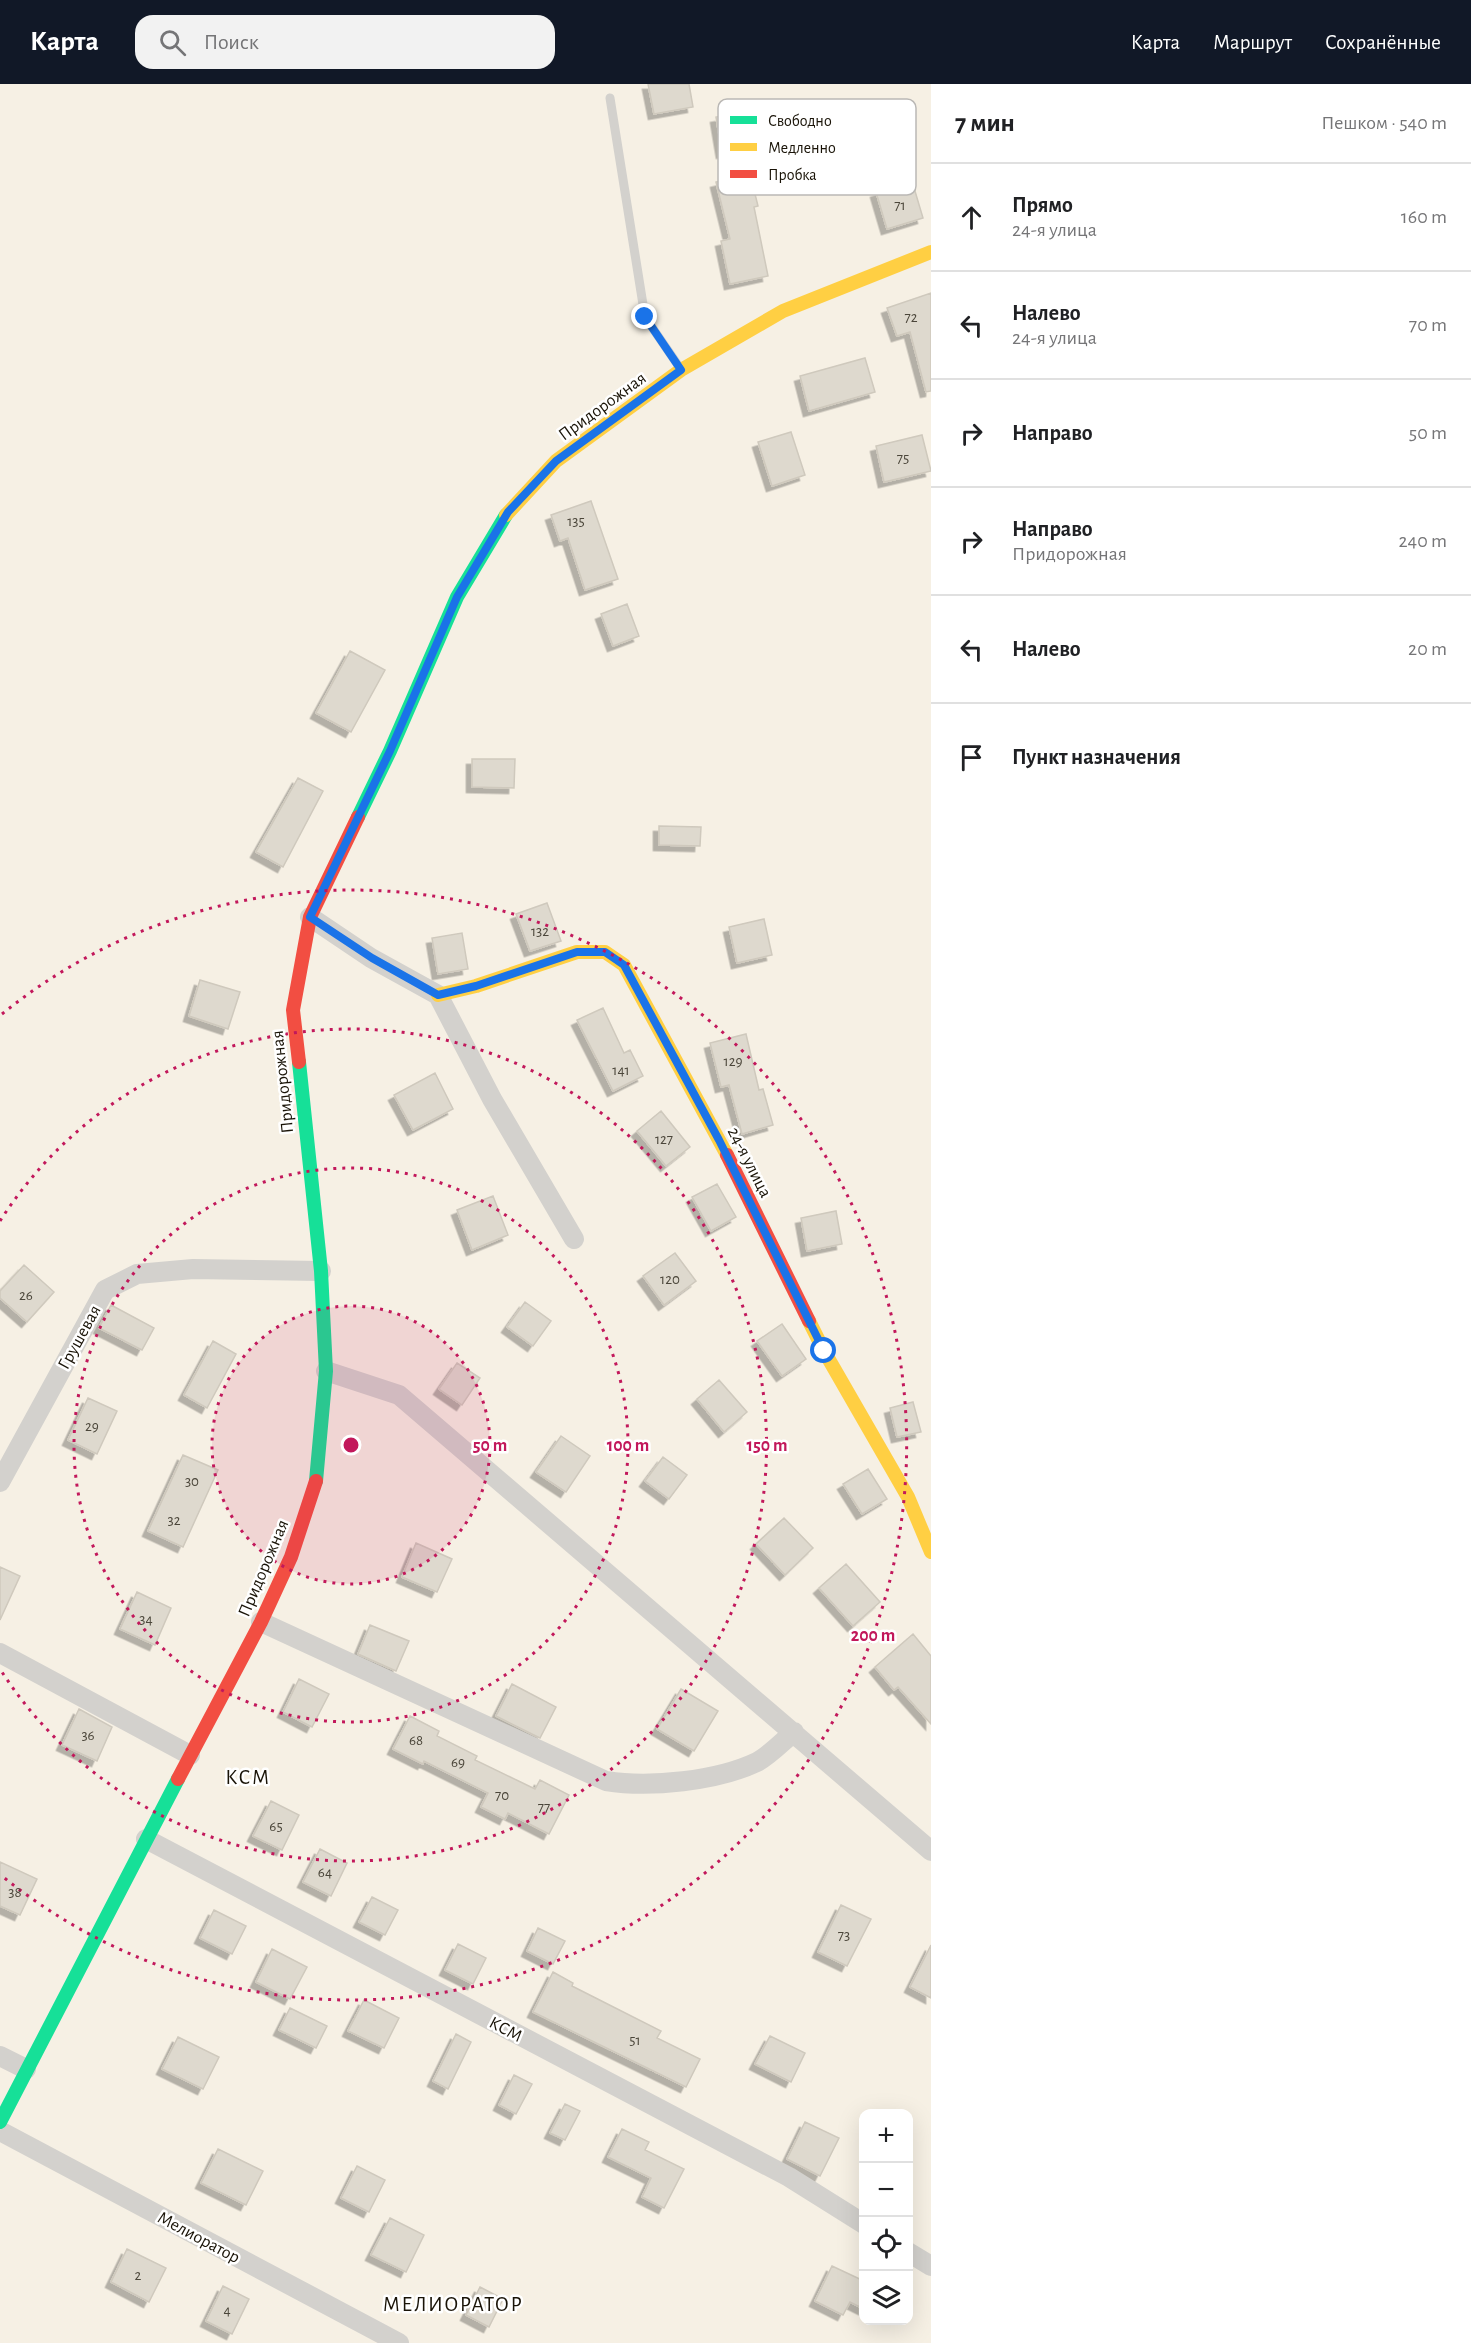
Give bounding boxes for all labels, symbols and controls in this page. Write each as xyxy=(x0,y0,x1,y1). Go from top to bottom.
search box xyxy=(135,15,555,69)
icon: search xyxy=(156,26,189,59)
text: Карта xyxy=(30,28,99,56)
text: Поиск xyxy=(204,31,259,53)
text: Карта xyxy=(1131,32,1180,53)
text: Маршрут xyxy=(1213,32,1292,53)
text: Сохранённые xyxy=(1325,32,1441,53)
legend xyxy=(718,99,916,195)
text: 7 мин xyxy=(955,110,1015,136)
text: Свободно xyxy=(768,113,832,129)
text: Пешком · 540 m xyxy=(1321,113,1447,133)
text: Медленно xyxy=(768,140,836,156)
text: Пробка xyxy=(768,167,817,183)
text: Прямо xyxy=(1012,194,1073,216)
house number: 71 xyxy=(894,198,906,213)
icon: ahead xyxy=(955,201,988,234)
text: 160 m xyxy=(1401,207,1447,227)
text: 24-я улица xyxy=(1012,220,1097,240)
text: Налево xyxy=(1012,302,1081,324)
route end xyxy=(631,303,657,329)
icon: left xyxy=(955,309,988,342)
house number: 72 xyxy=(904,310,918,325)
text: 70 m xyxy=(1409,315,1447,335)
text: 24-я улица xyxy=(1012,328,1097,348)
street label: Придорожная xyxy=(555,369,650,445)
icon: right xyxy=(955,417,988,450)
text: Направо xyxy=(1012,422,1093,444)
text: 50 m xyxy=(1409,423,1447,443)
house number: 75 xyxy=(897,451,909,466)
house number: 135 xyxy=(567,514,585,529)
text: Направо xyxy=(1012,518,1093,540)
icon: right xyxy=(955,525,988,558)
text: 240 m xyxy=(1398,531,1447,551)
text: Придорожная xyxy=(1012,544,1127,564)
icon: left xyxy=(955,633,988,666)
text: Налево xyxy=(1012,638,1081,660)
text: 20 m xyxy=(1408,639,1447,659)
icon: arrive xyxy=(955,741,988,774)
text: Пункт назначения xyxy=(1012,746,1181,768)
house number: 132 xyxy=(531,924,549,939)
street label: Придорожная xyxy=(269,1029,297,1134)
house number: 129 xyxy=(723,1054,743,1069)
house number: 141 xyxy=(612,1063,630,1078)
street label: 24-я улица xyxy=(724,1124,774,1201)
house number: 127 xyxy=(655,1132,673,1147)
house number: 120 xyxy=(660,1272,680,1287)
house number: 26 xyxy=(19,1288,33,1303)
street label: Грушевая xyxy=(55,1302,105,1373)
route start xyxy=(810,1337,836,1363)
house number: 29 xyxy=(85,1419,99,1434)
centre of rings xyxy=(341,1435,361,1455)
text: 50 m xyxy=(473,1437,507,1455)
text: 100 m xyxy=(607,1437,649,1455)
text: 150 m xyxy=(747,1437,787,1455)
house number: 30 xyxy=(185,1474,199,1489)
house number: 32 xyxy=(167,1513,181,1528)
street label: Придорожная xyxy=(235,1517,292,1620)
house number: 34 xyxy=(139,1612,153,1627)
text: 200 m xyxy=(851,1627,895,1645)
house number: 36 xyxy=(81,1728,95,1743)
house number: 68 xyxy=(409,1733,423,1748)
house number: 69 xyxy=(451,1755,465,1770)
district label: КСМ xyxy=(225,1767,271,1788)
house number: 70 xyxy=(495,1788,509,1803)
house number: 77 xyxy=(538,1800,550,1815)
house number: 65 xyxy=(269,1819,283,1834)
house number: 64 xyxy=(318,1865,332,1880)
house number: 38 xyxy=(8,1885,22,1900)
house number: 73 xyxy=(838,1928,850,1943)
street label: КСМ xyxy=(486,2014,525,2046)
house number: 51 xyxy=(629,2033,641,2048)
map controls xyxy=(859,2109,913,2325)
button: + xyxy=(859,2109,913,2163)
button: − xyxy=(859,2163,913,2217)
street label: Мелиоратор xyxy=(154,2209,243,2267)
button: locate xyxy=(859,2217,913,2271)
house number: 2 xyxy=(135,2268,142,2283)
button: layers xyxy=(859,2271,913,2325)
district label: МЕЛИОРАТОР xyxy=(383,2294,523,2315)
house number: 4 xyxy=(223,2303,231,2318)

